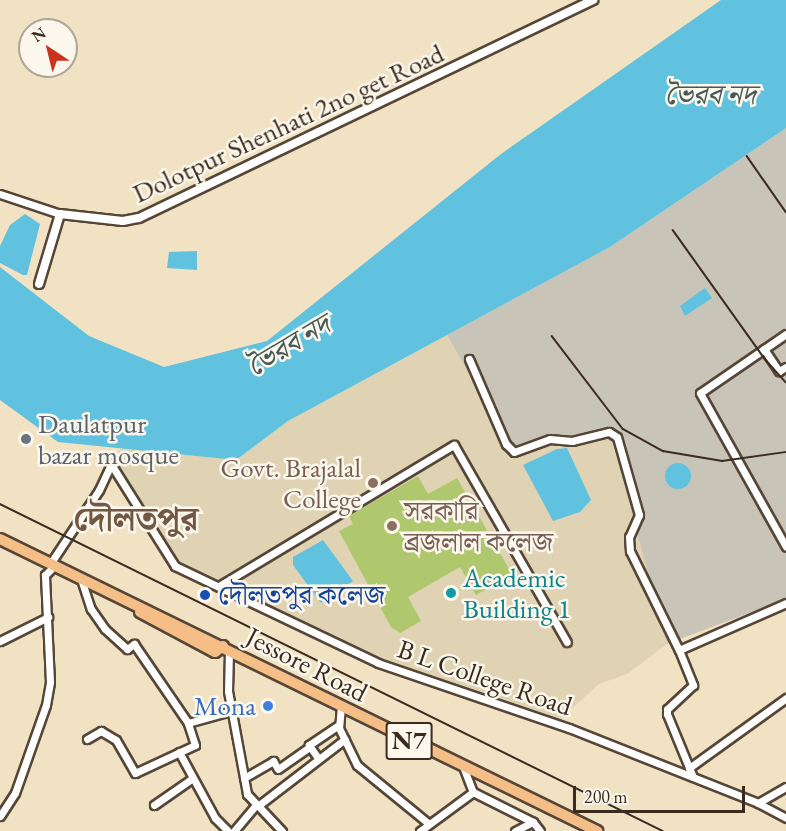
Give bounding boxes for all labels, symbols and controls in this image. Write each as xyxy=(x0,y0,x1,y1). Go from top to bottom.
north arrow xyxy=(18,18,78,78)
text: N xyxy=(27,22,50,47)
street label: Dolotpur Shenhati 2no get Road xyxy=(127,37,449,209)
water label: ভৈরব নদ xyxy=(664,77,756,111)
water label: ভৈরব নদ xyxy=(240,307,336,383)
place label: Daulatpur bazar mosque xyxy=(38,407,179,470)
marker: Daulatpur bazar mosque xyxy=(19,432,33,446)
place label: Govt. Brajalal College xyxy=(220,451,361,514)
marker: Govt. Brajalal College xyxy=(366,476,380,490)
place label: সরকারি ব্রজলাল কলেজ xyxy=(404,494,553,557)
district label: দৌলতপুর xyxy=(74,499,198,539)
marker: সরকারি ব্রজলাল কলেজ xyxy=(385,519,399,533)
place label: Academic Building 1 xyxy=(463,561,571,624)
place label: দৌলতপুর কলেজ xyxy=(218,579,385,611)
marker: দৌলতপুর কলেজ xyxy=(196,586,214,604)
marker: Academic Building 1 xyxy=(444,586,458,600)
street label: Jessore Road xyxy=(241,620,373,708)
street label: B L College Road xyxy=(394,632,576,722)
place label: Mona xyxy=(194,690,256,722)
marker: Mona xyxy=(261,699,275,713)
road number: N7 xyxy=(385,718,433,764)
scale bar xyxy=(576,774,748,812)
text: 200 m xyxy=(584,785,628,808)

